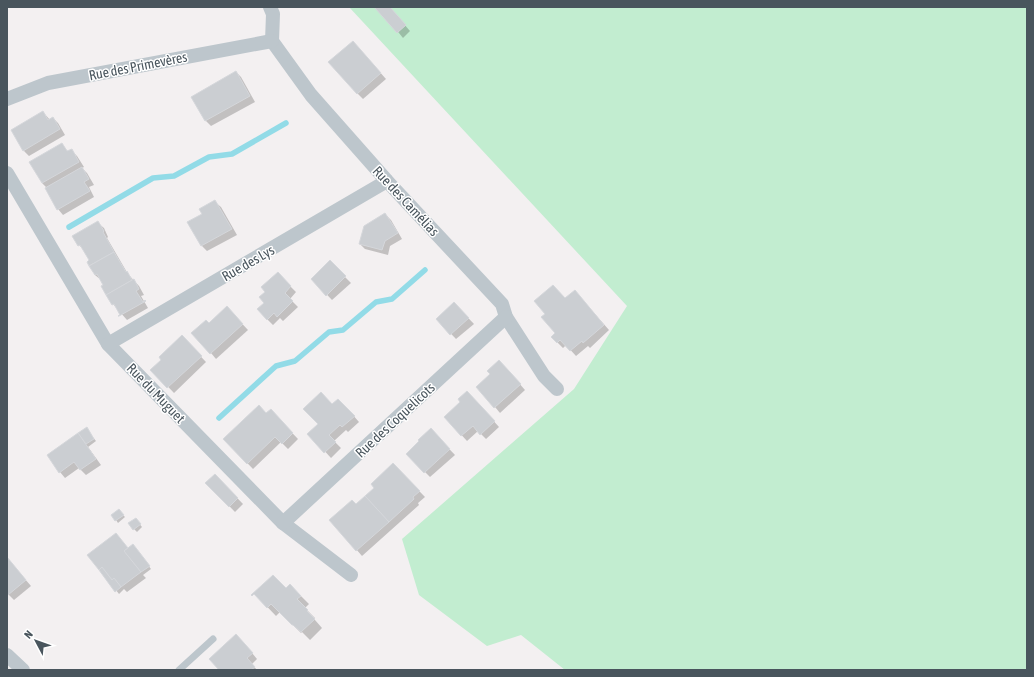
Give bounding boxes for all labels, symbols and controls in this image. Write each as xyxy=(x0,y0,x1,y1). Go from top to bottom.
street label: Rue des Primevères xyxy=(87,49,189,83)
street label: Rue des Camélias xyxy=(370,163,442,239)
street label: Rue des Lys xyxy=(219,242,277,284)
street label: Rue du Muguet xyxy=(124,360,188,426)
street label: Rue des Coquelicots xyxy=(352,379,438,461)
north arrow xyxy=(16,621,56,661)
text: N xyxy=(22,628,35,641)

